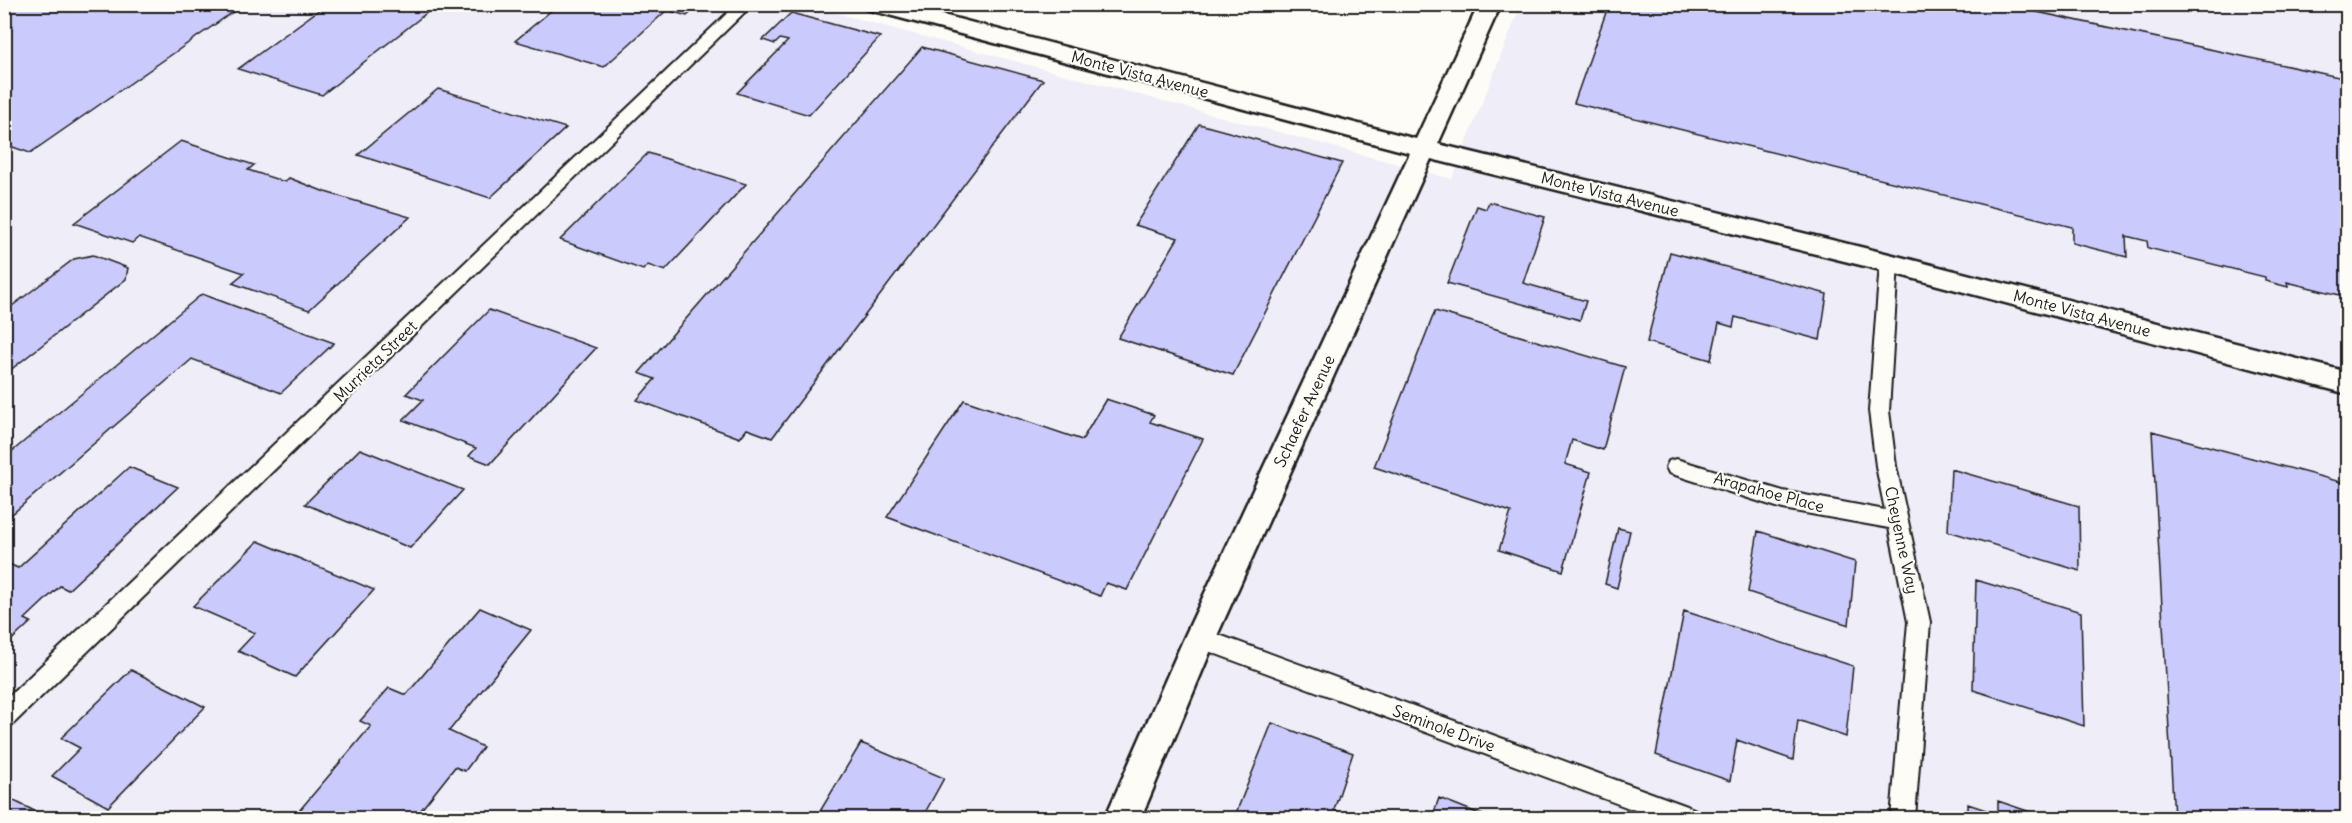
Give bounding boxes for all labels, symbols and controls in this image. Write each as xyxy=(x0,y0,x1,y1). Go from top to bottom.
street label: Monte Vista Avenue xyxy=(1069,46,1211,102)
street label: Monte Vista Avenue xyxy=(1539,167,1681,221)
street label: Monte Vista Avenue xyxy=(2011,285,2153,341)
street label: Murrieta Street xyxy=(329,316,421,406)
street label: Schaefer Avenue xyxy=(1269,352,1339,470)
street label: Arapahoe Place xyxy=(1712,468,1826,516)
street label: Cheyenne Way xyxy=(1881,485,1923,595)
street label: Seminole Drive xyxy=(1390,700,1498,756)

